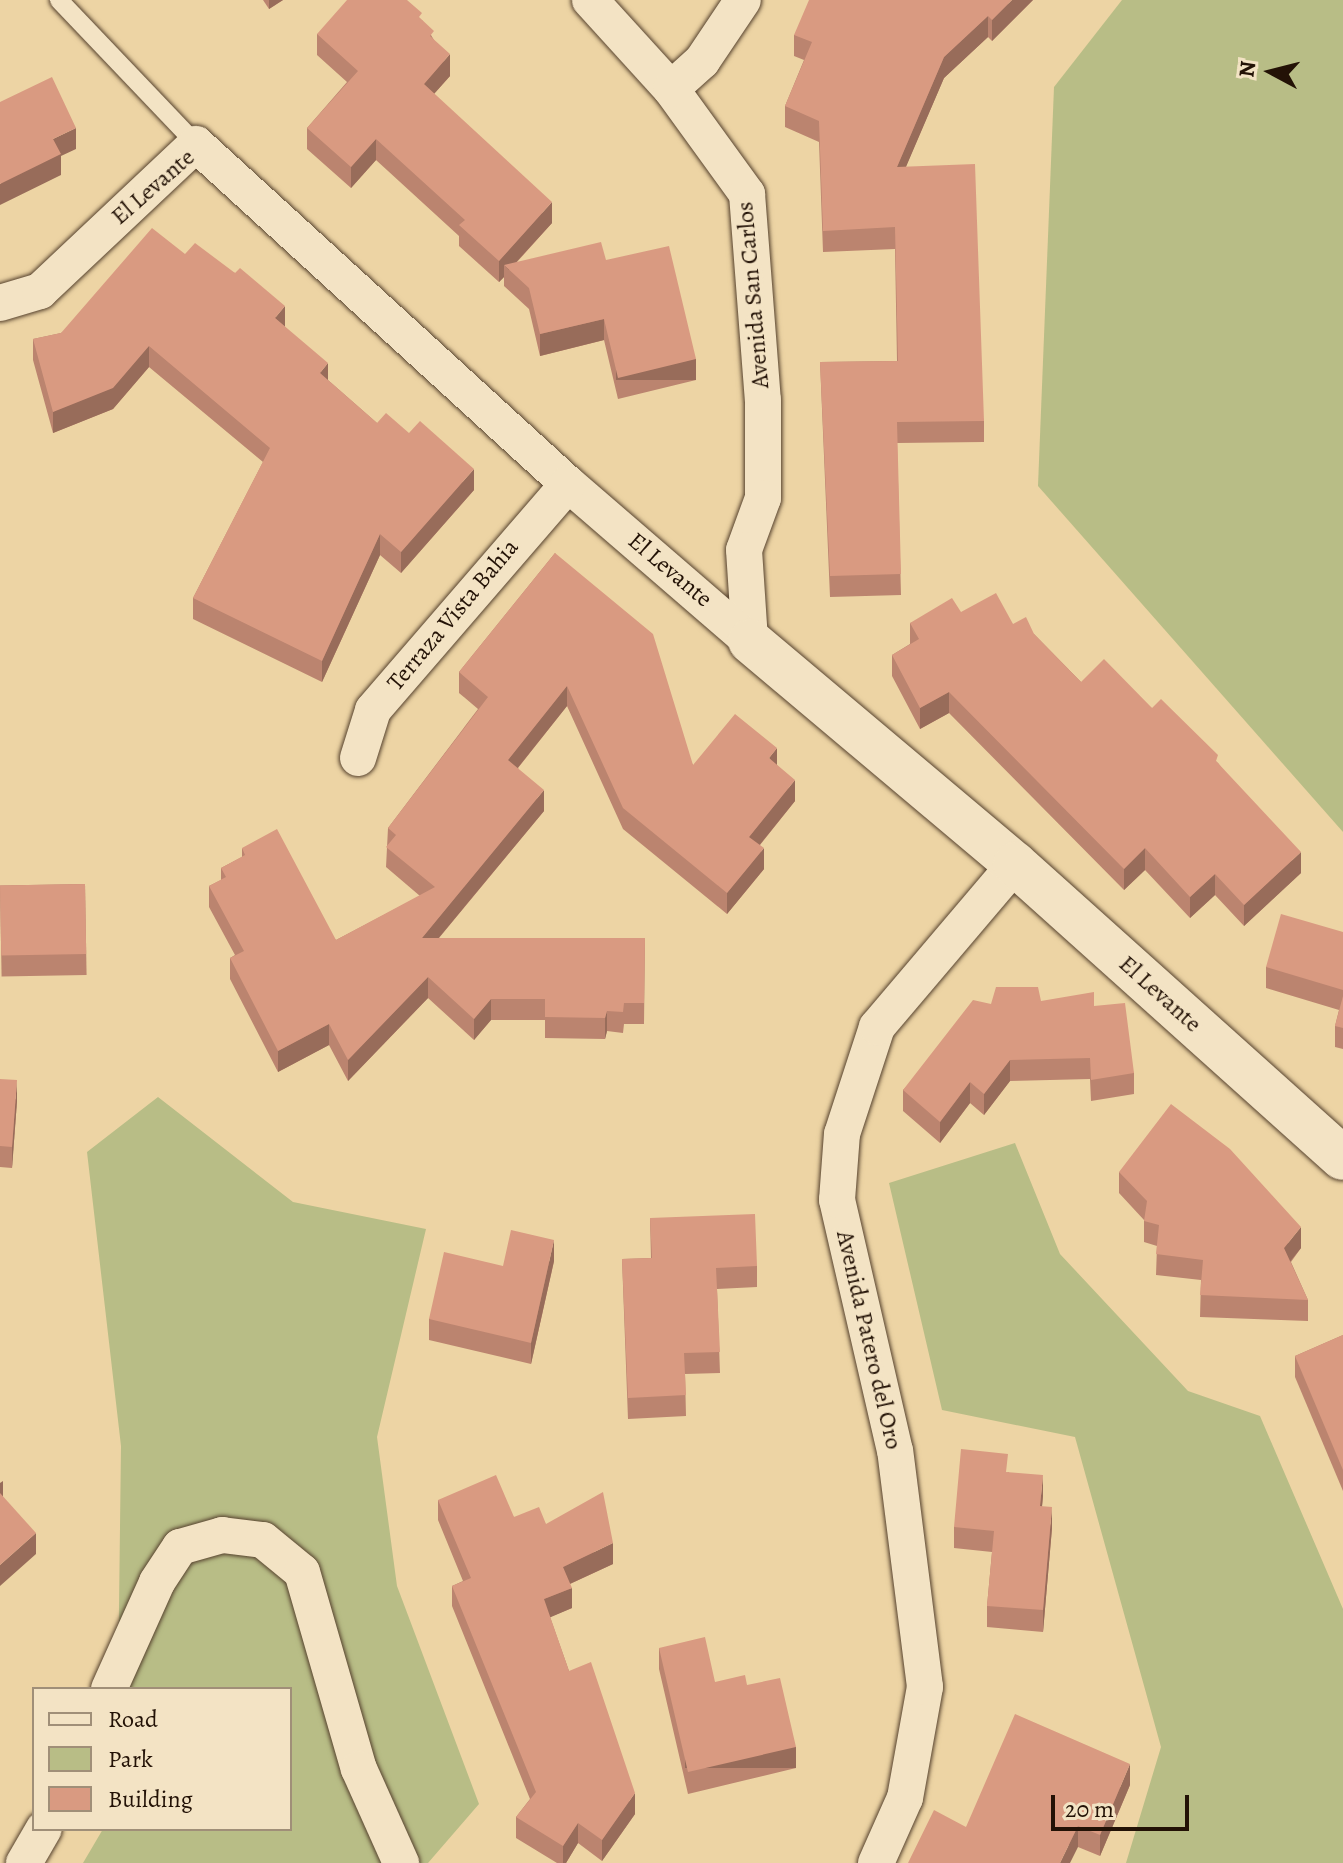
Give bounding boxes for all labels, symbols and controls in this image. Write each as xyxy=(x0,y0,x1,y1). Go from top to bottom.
north arrow xyxy=(1231,32,1311,112)
text: N xyxy=(1231,59,1263,79)
street label: El Levante xyxy=(105,143,201,231)
street label: Avenida San Carlos xyxy=(730,200,776,390)
street label: El Levante xyxy=(622,527,718,613)
street label: Terraza Vista Bahia xyxy=(381,533,525,697)
street label: El Levante xyxy=(1113,950,1207,1038)
street label: Avenida Patero del Oro xyxy=(830,1228,908,1452)
legend xyxy=(32,1687,292,1831)
text: Road xyxy=(108,1703,158,1735)
text: Park xyxy=(108,1743,153,1775)
scale bar xyxy=(1055,1779,1193,1829)
text: Building xyxy=(108,1783,193,1815)
text: 20 m xyxy=(1065,1793,1114,1825)

